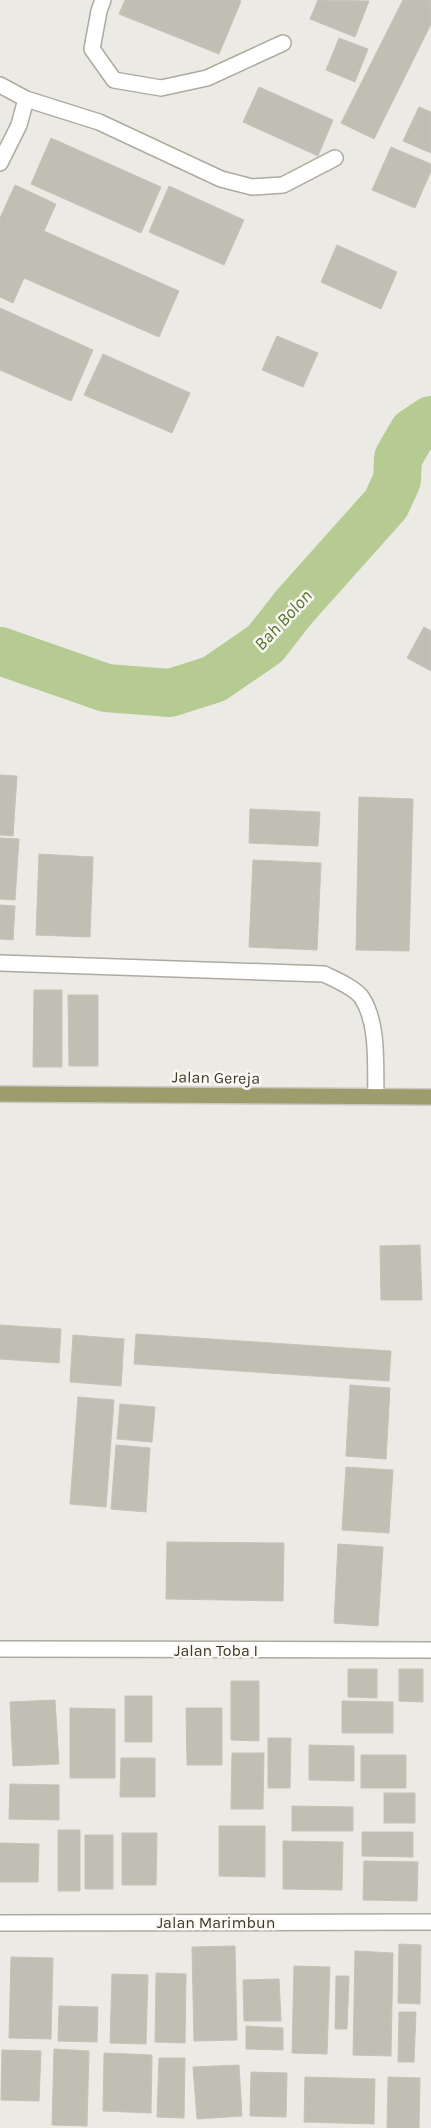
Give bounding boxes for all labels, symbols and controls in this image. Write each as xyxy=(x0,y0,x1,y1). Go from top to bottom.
water label: Bah Bolon xyxy=(249,585,317,655)
street label: Jalan Gereja xyxy=(172,1067,260,1088)
street label: Jalan Toba I xyxy=(174,1641,258,1660)
street label: Jalan Marimbun xyxy=(157,1913,275,1932)

